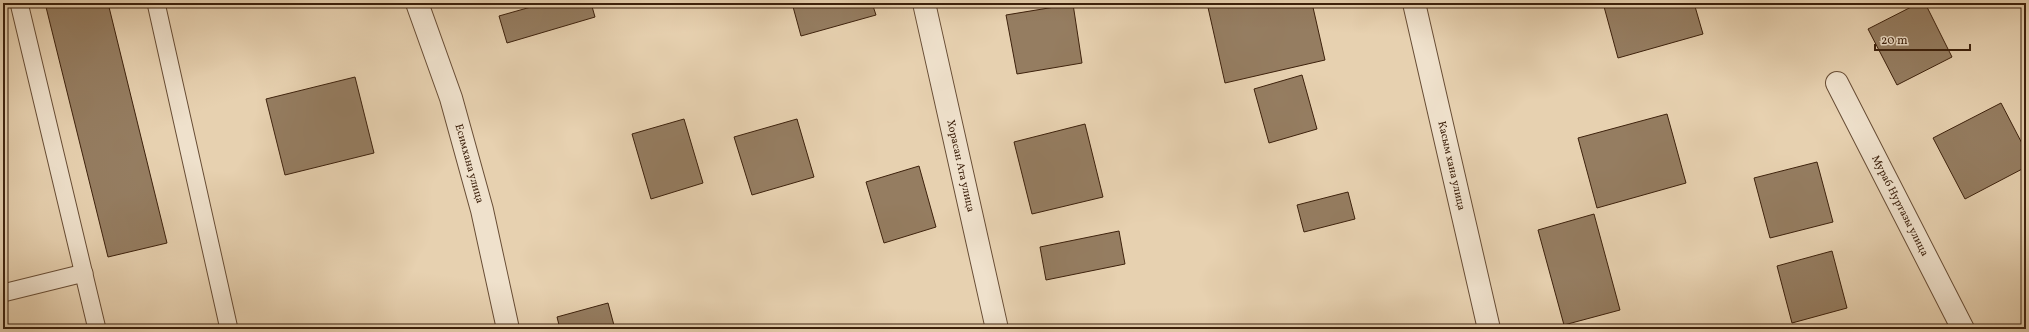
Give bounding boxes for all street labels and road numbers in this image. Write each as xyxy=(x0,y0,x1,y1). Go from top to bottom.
street label: Хорасан Ата улица xyxy=(943,118,978,214)
street label: Касым хана улица xyxy=(1434,120,1469,212)
street label: Есимхана улица xyxy=(451,122,487,206)
street label: Мураб Нуртазы улица xyxy=(1868,153,1932,259)

